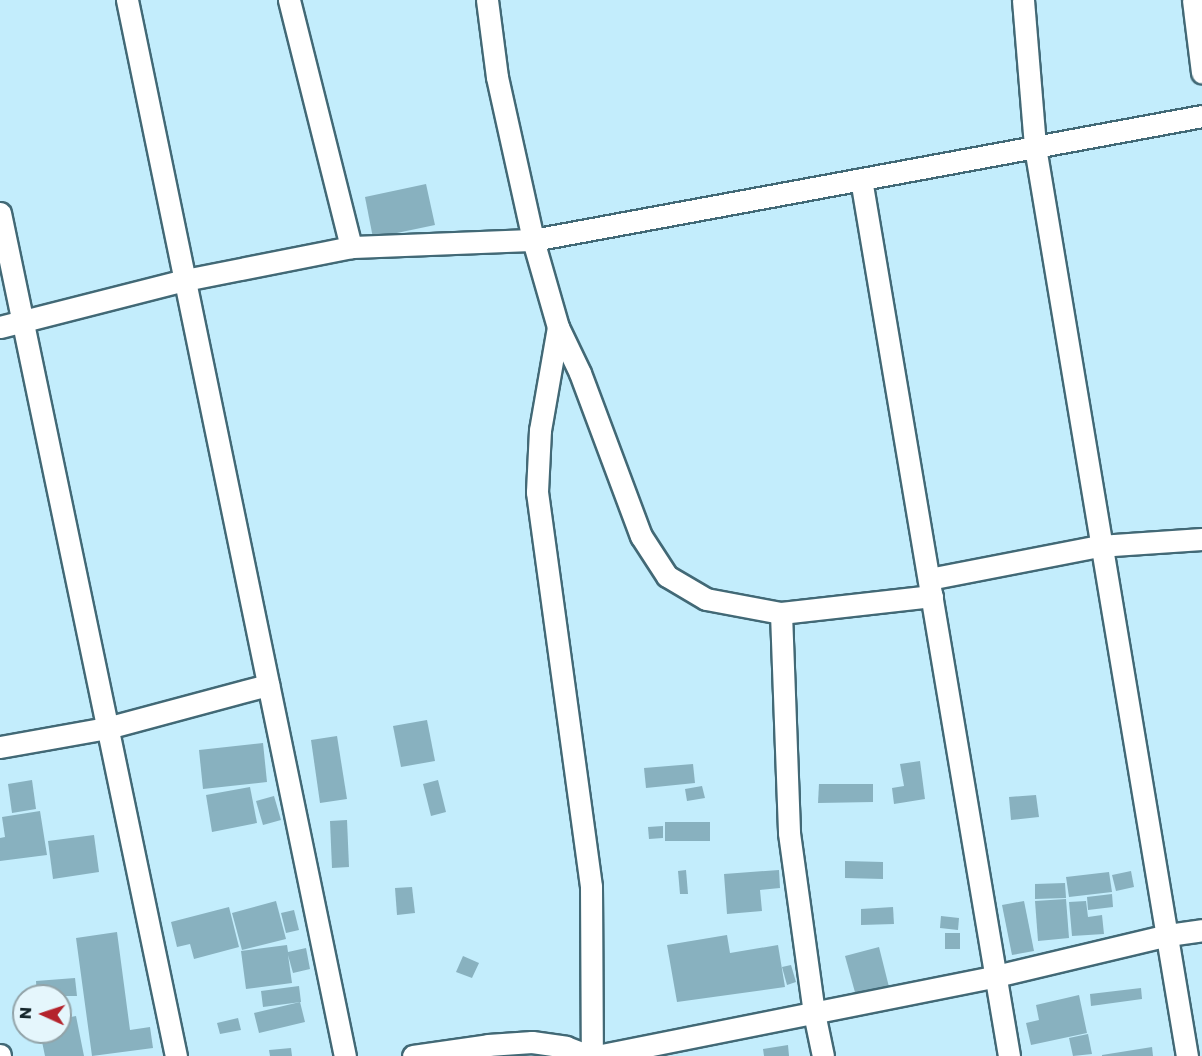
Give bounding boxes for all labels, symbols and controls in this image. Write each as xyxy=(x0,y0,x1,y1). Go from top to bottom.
north arrow xyxy=(12,984,72,1044)
text: N xyxy=(14,1007,37,1020)

